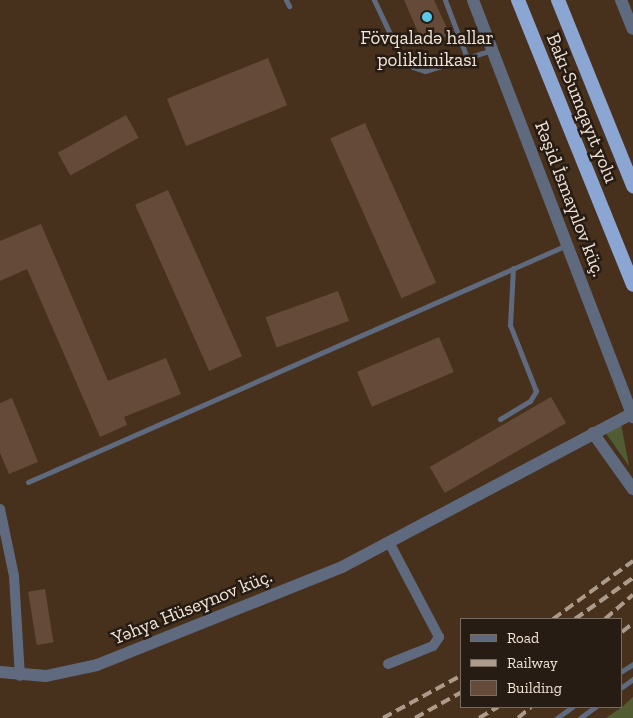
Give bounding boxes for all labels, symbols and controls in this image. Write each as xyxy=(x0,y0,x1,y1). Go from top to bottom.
marker: Fövqaladə hallar poliklinikası xyxy=(420,10,434,24)
place label: Fövqaladə hallar poliklinikası xyxy=(360,27,494,71)
street label: Bakı-Sumqayıt yolu xyxy=(542,30,622,186)
street label: Rəşid İsmayılov küç. xyxy=(530,118,610,280)
street label: Yəhya Hüseynov küç. xyxy=(108,564,276,650)
legend xyxy=(460,618,623,708)
text: Road xyxy=(507,629,539,647)
text: Railway xyxy=(507,654,558,672)
text: Building xyxy=(507,679,562,697)

